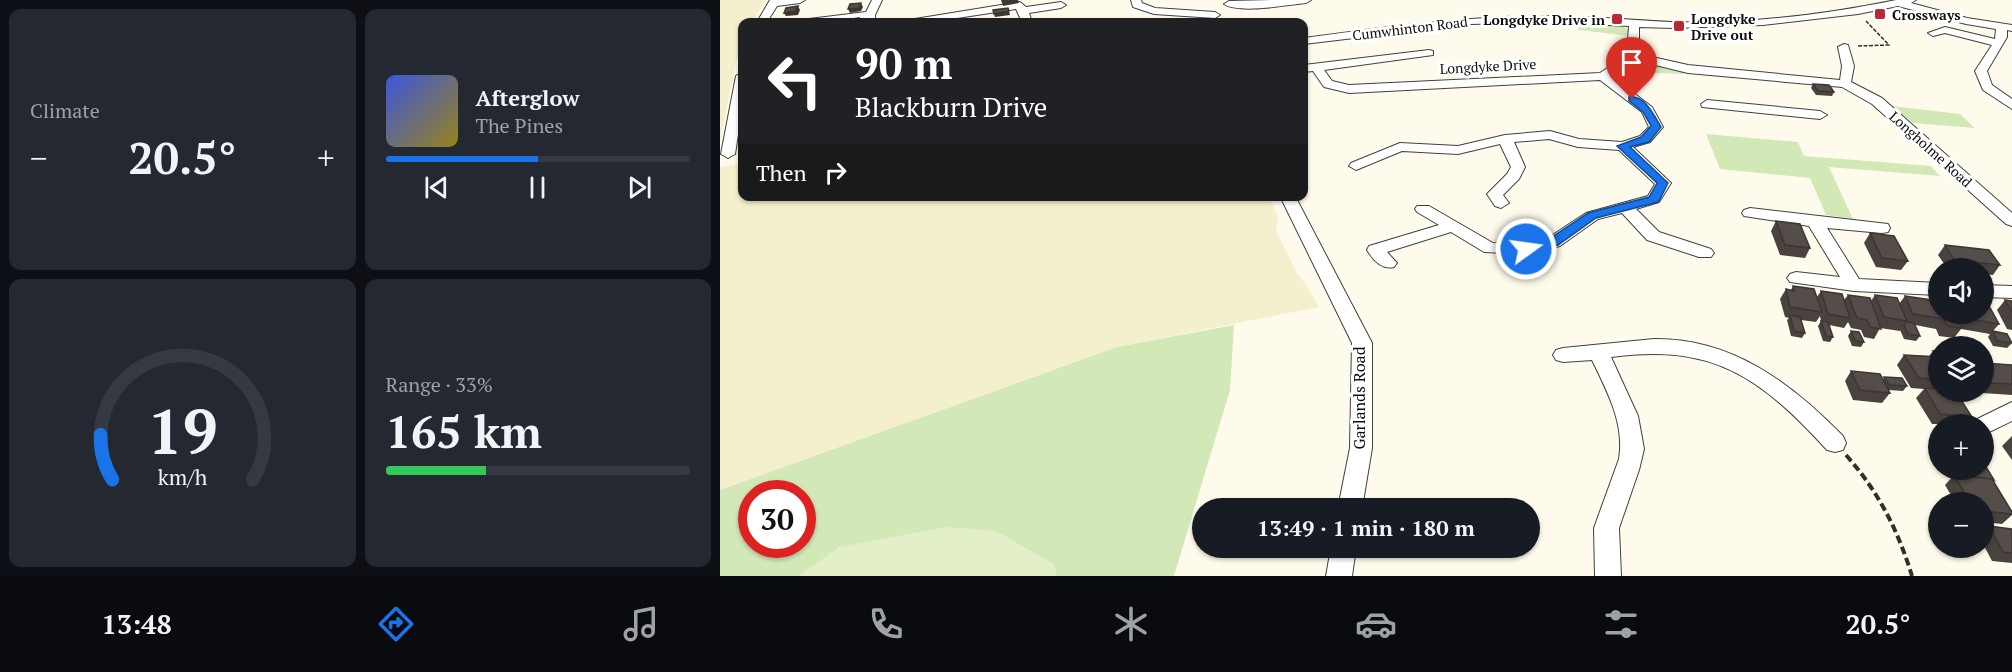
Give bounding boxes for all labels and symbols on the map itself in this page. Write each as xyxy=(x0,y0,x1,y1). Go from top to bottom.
place label: Crossways xyxy=(1892,5,1961,24)
marker: Crossways xyxy=(1873,7,1887,21)
place label: Longdyke Drive out xyxy=(1691,9,1756,44)
place label: Longdyke Drive in xyxy=(1483,10,1605,29)
street label: Cumwhinton Road xyxy=(1351,11,1469,44)
marker: Longdyke Drive in xyxy=(1610,12,1624,26)
marker: Longdyke Drive out xyxy=(1672,19,1686,33)
pin xyxy=(1606,37,1657,99)
street label: Longdyke Drive xyxy=(1439,54,1537,78)
street label: Longholme Road xyxy=(1886,107,1977,191)
position arrow xyxy=(1494,217,1558,281)
street label: Garlands Road xyxy=(1348,346,1370,450)
speed limit sign: 30 xyxy=(738,480,816,558)

